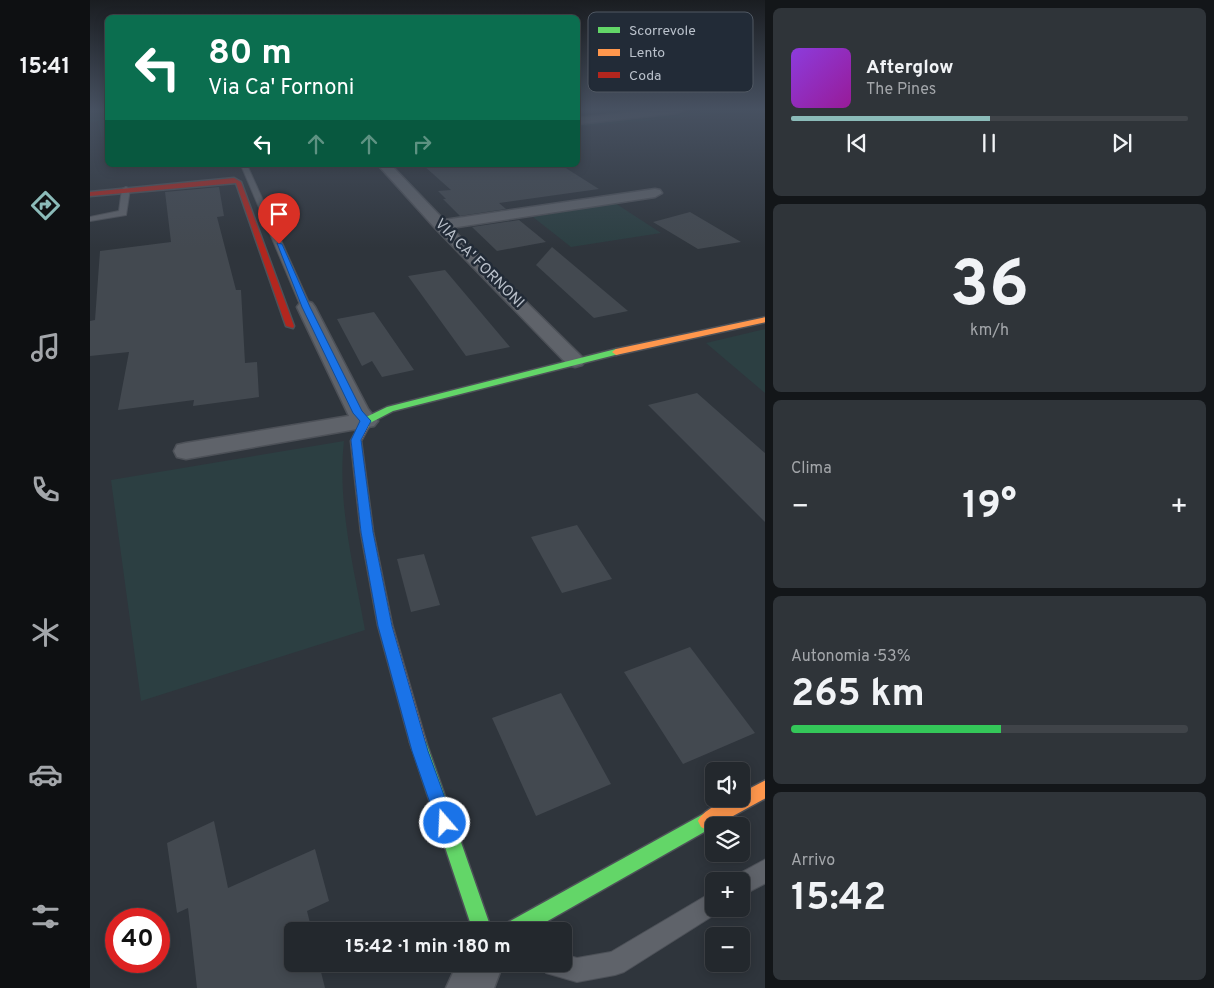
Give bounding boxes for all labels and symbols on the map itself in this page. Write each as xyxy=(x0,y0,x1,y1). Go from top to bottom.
legend xyxy=(588,12,753,92)
text: Scorrevole xyxy=(629,23,696,40)
text: Lento xyxy=(629,45,665,62)
text: Coda xyxy=(629,68,661,85)
pin xyxy=(258,193,300,244)
street label: VIA CA' FORNONI xyxy=(430,215,528,313)
position arrow xyxy=(418,796,470,848)
speed limit sign: 40 xyxy=(105,908,170,973)

